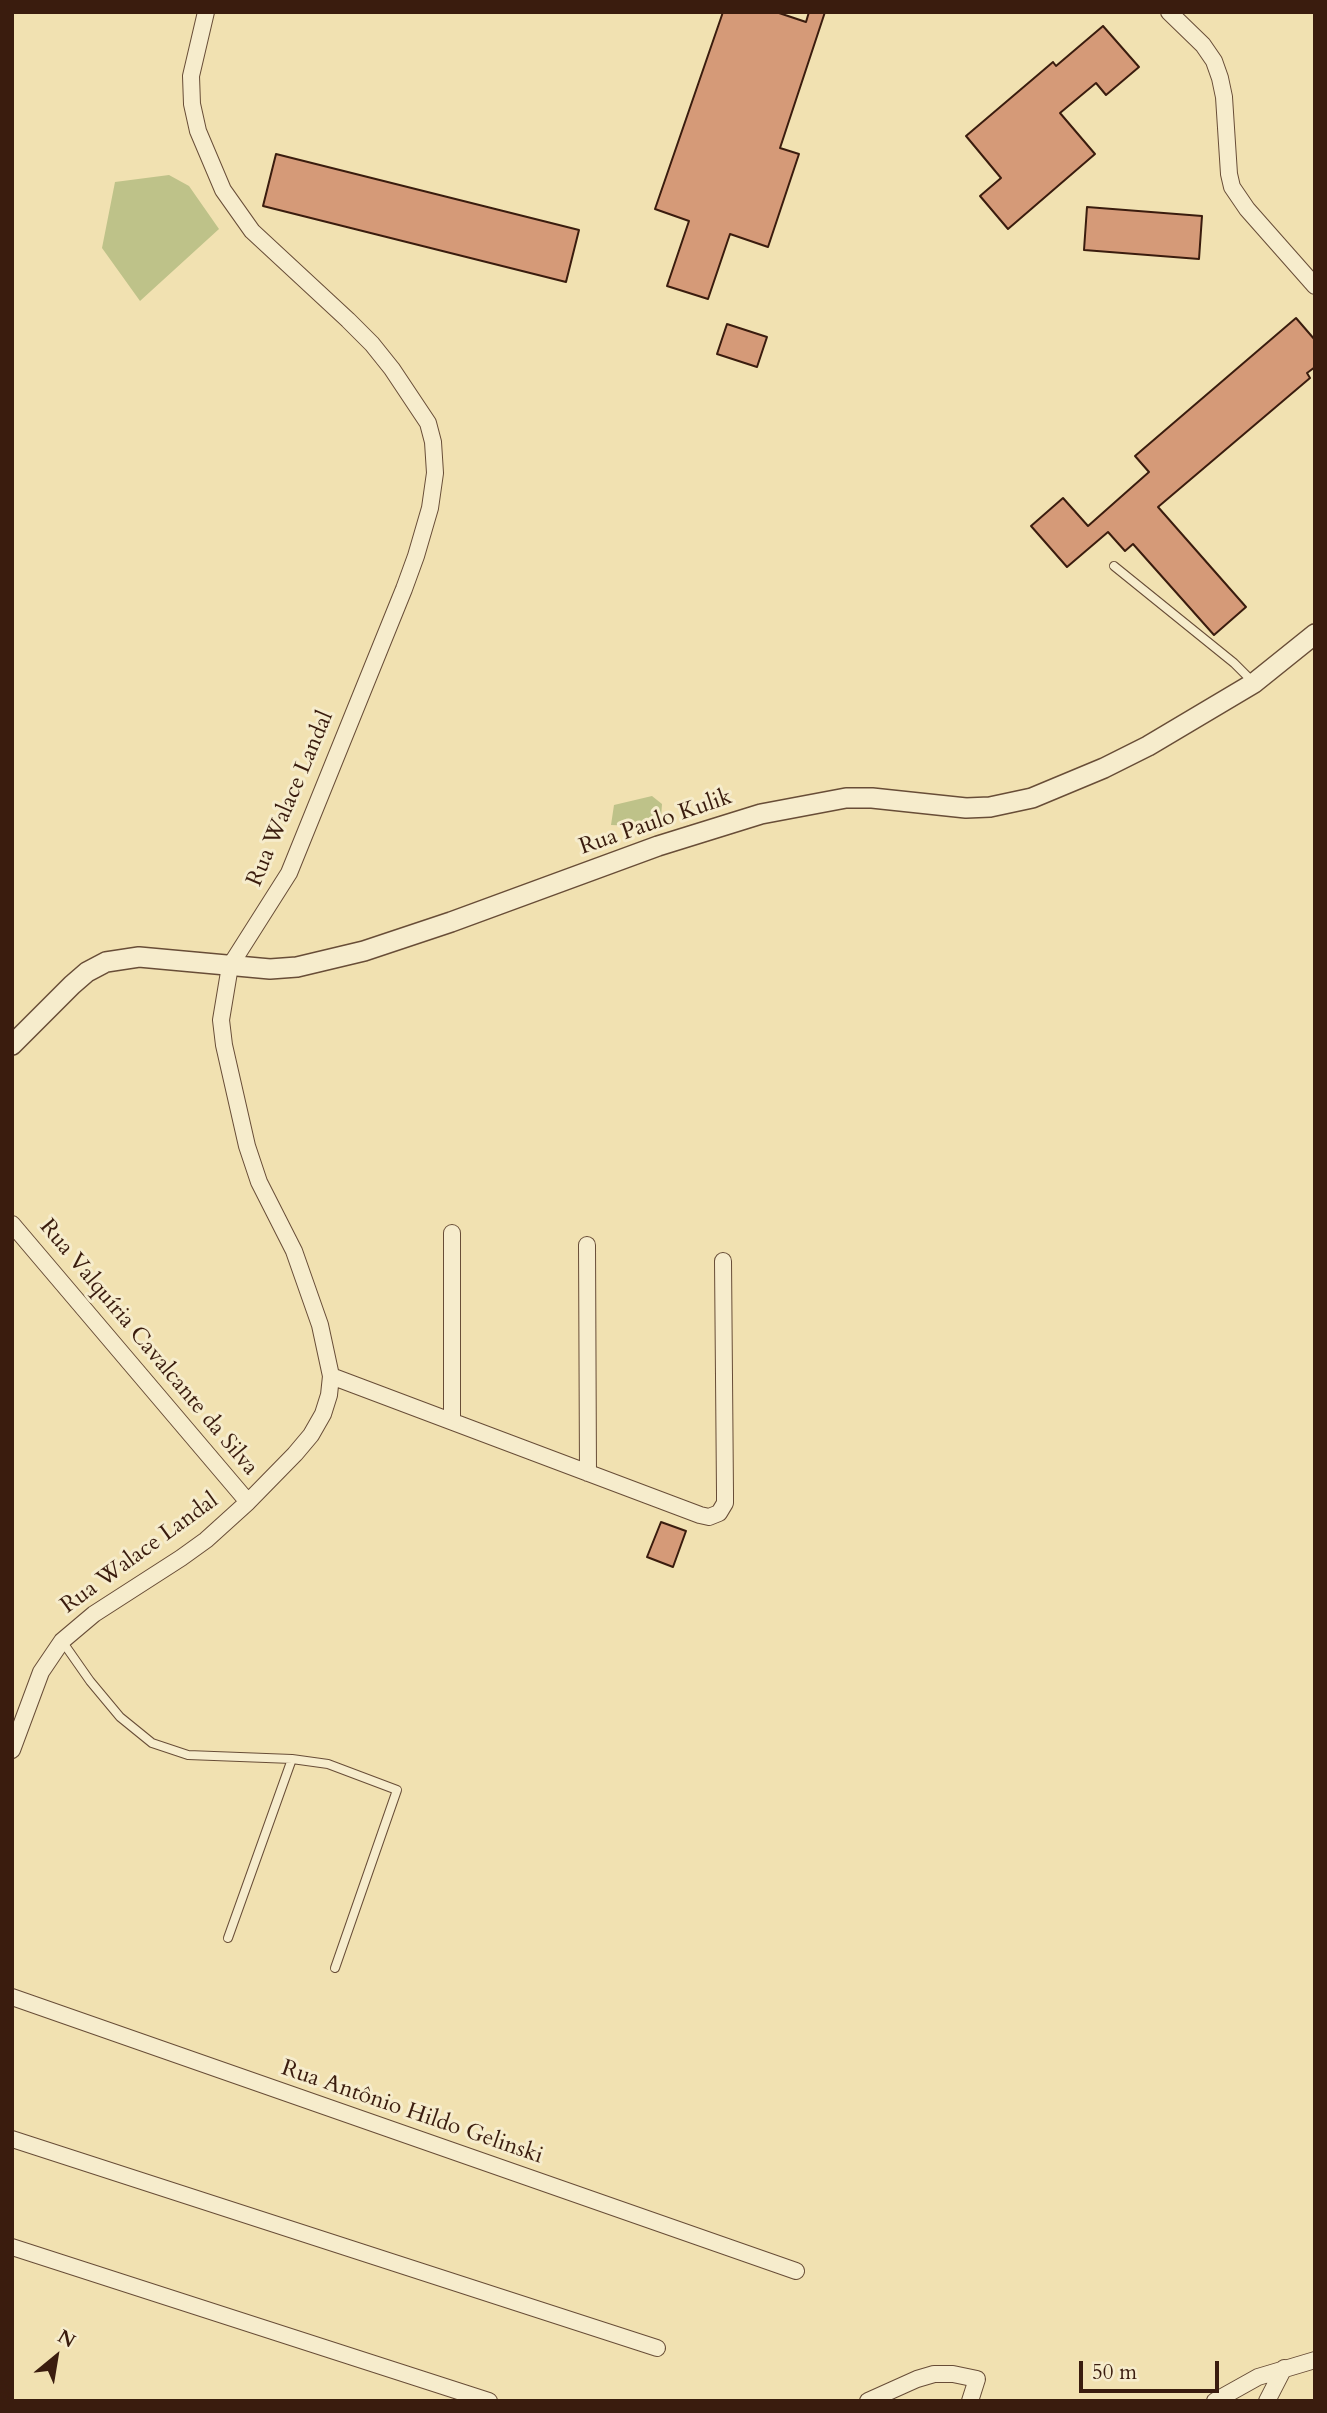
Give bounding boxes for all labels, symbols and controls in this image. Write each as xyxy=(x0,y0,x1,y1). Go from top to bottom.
street label: Rua Walace Landal xyxy=(242,707,340,891)
street label: Rua Paulo Kulik xyxy=(576,784,736,862)
street label: Rua Valquíria Cavalcante da Silva xyxy=(33,1214,263,1482)
street label: Rua Walace Landal xyxy=(56,1488,224,1620)
street label: Rua Antônio Hildo Gelinski xyxy=(278,2055,546,2171)
north arrow xyxy=(21,2322,91,2392)
text: N xyxy=(53,2323,80,2354)
scale bar xyxy=(1082,2346,1222,2390)
text: 50 m xyxy=(1092,2358,1137,2387)

